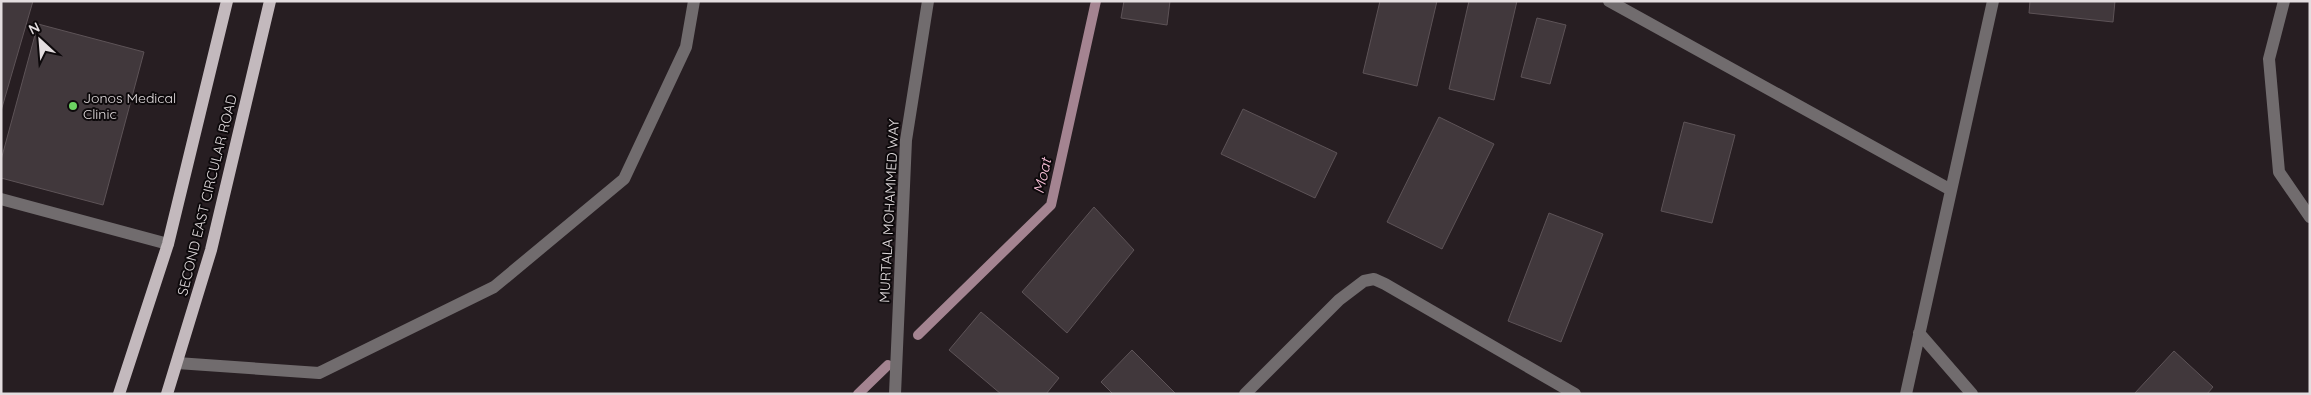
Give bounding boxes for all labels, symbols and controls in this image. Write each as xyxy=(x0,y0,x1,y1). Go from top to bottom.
north arrow xyxy=(15,15,65,65)
text: N xyxy=(26,18,43,39)
place label: Jonos Medical Clinic xyxy=(83,89,176,123)
street label: SECOND EAST CIRCULAR ROAD xyxy=(173,93,241,297)
marker: Jonos Medical Clinic xyxy=(67,100,79,112)
street label: MURTALA MOHAMMED WAY xyxy=(875,119,903,303)
water label: Moat xyxy=(1029,155,1056,196)

